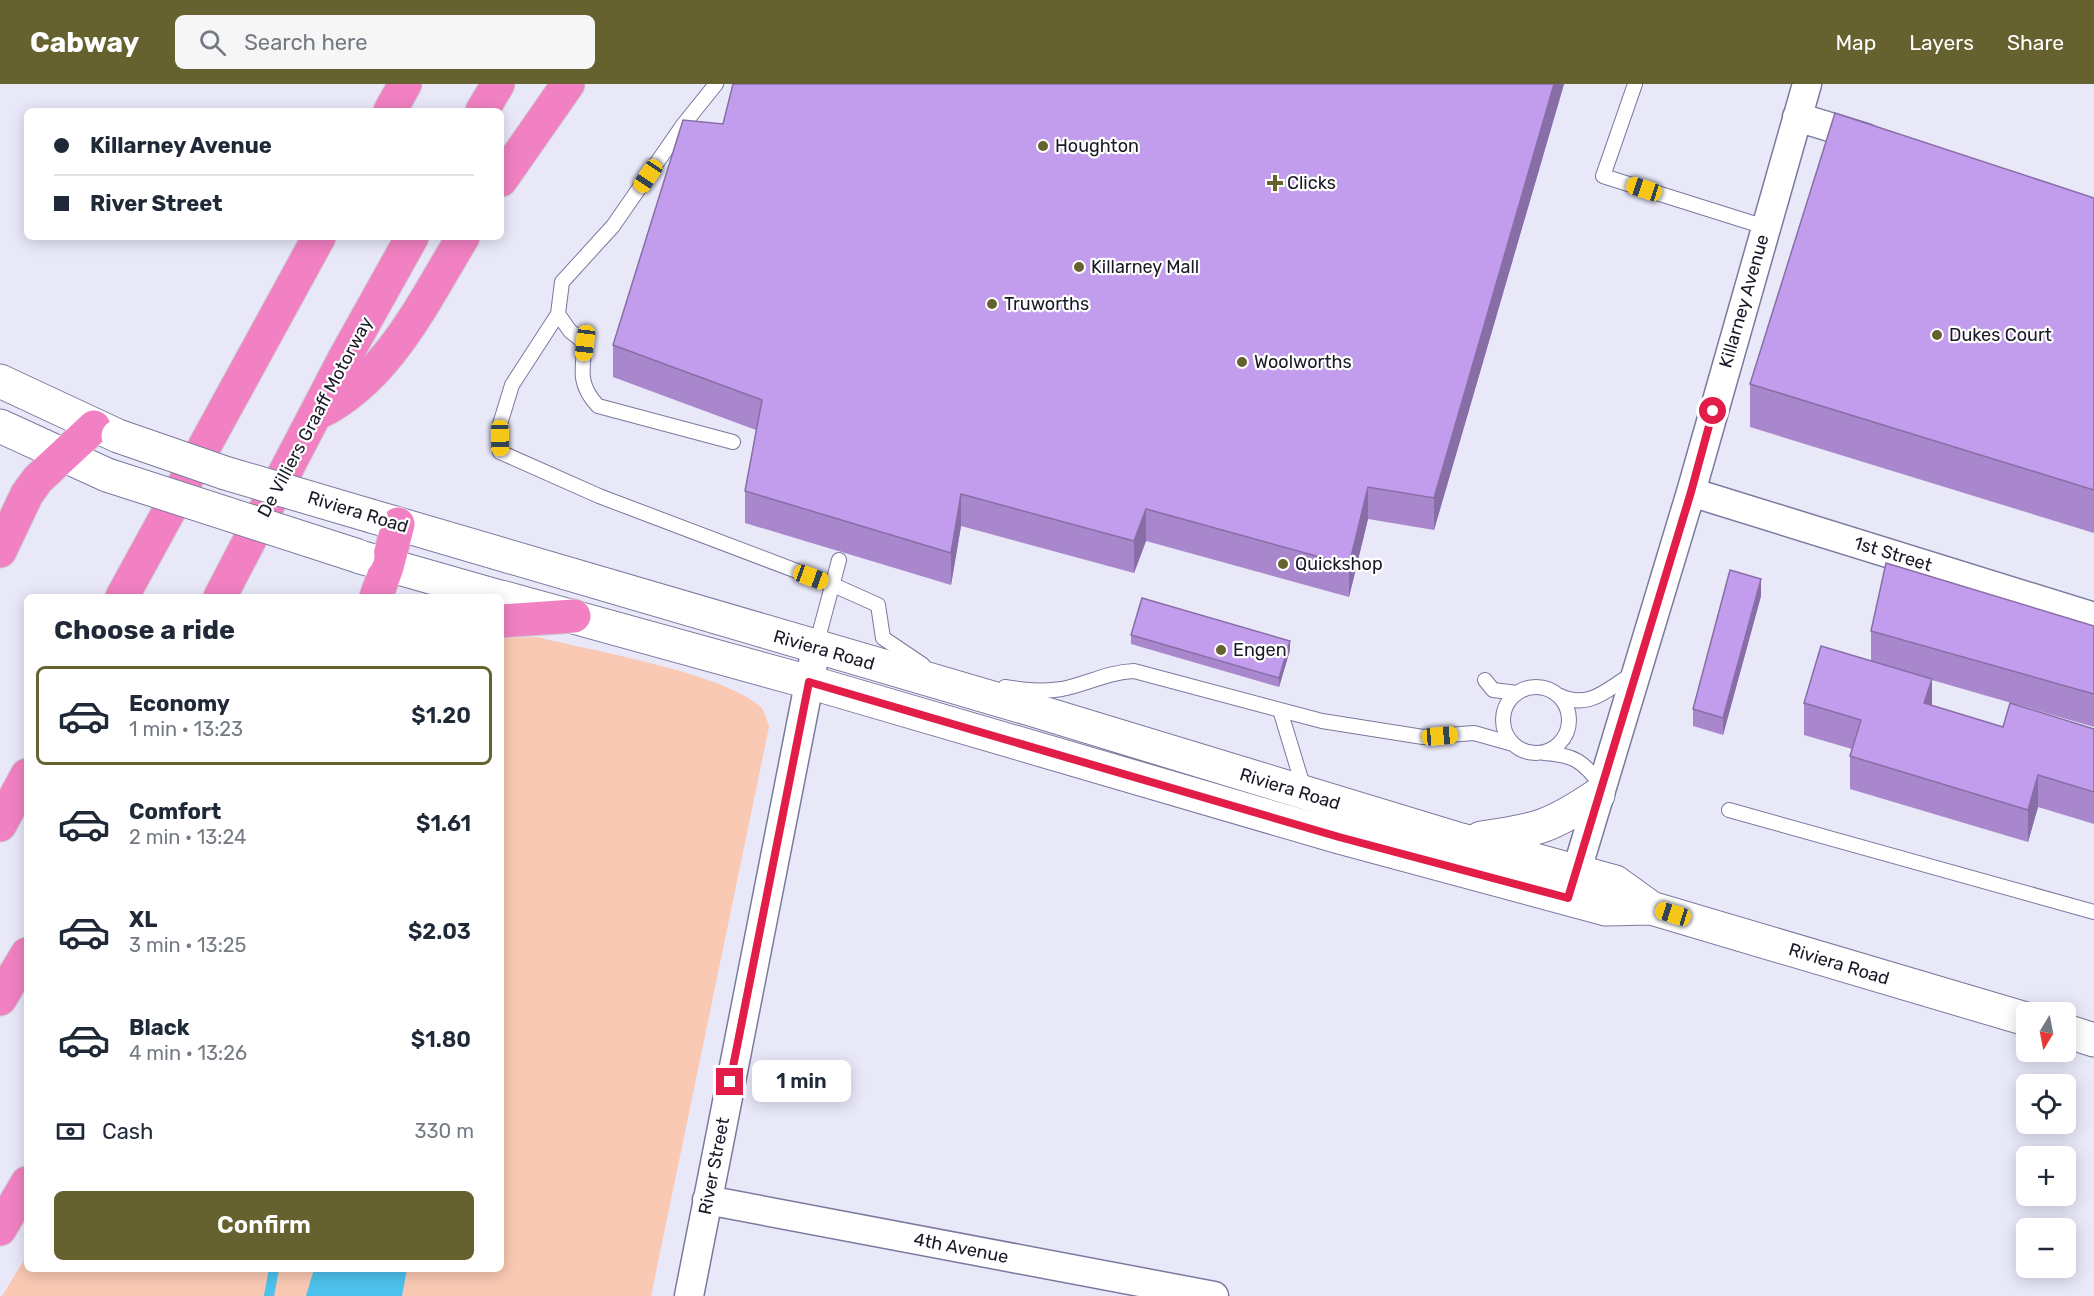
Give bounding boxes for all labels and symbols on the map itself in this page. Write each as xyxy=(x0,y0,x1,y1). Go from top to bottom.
place label: Houghton xyxy=(1055,135,1139,157)
marker: Houghton xyxy=(1036,139,1050,153)
car xyxy=(630,156,666,196)
place label: Clicks xyxy=(1287,172,1336,194)
car xyxy=(1624,175,1664,203)
marker: Clicks xyxy=(1268,176,1282,190)
street label: Killarney Avenue xyxy=(1714,232,1774,370)
place label: Killarney Mall xyxy=(1091,256,1199,278)
marker: Killarney Mall xyxy=(1072,260,1086,274)
place label: Truworths xyxy=(1004,293,1089,315)
marker: Truworths xyxy=(985,297,999,311)
street label: De Villiers Graaff Motorway xyxy=(253,313,377,521)
car xyxy=(574,324,596,362)
place label: Dukes Court xyxy=(1949,324,2052,346)
marker: Dukes Court xyxy=(1930,328,1944,342)
place label: Woolworths xyxy=(1254,351,1352,373)
marker: Woolworths xyxy=(1235,355,1249,369)
route start xyxy=(1699,397,1726,424)
car xyxy=(491,420,509,456)
street label: Riviera Road xyxy=(305,486,411,538)
street label: 1st Street xyxy=(1851,532,1935,576)
place label: Quickshop xyxy=(1295,553,1383,575)
marker: Quickshop xyxy=(1276,557,1290,571)
car xyxy=(791,562,831,592)
street label: Riviera Road xyxy=(771,625,877,675)
place label: Engen xyxy=(1233,639,1287,661)
marker: Engen xyxy=(1214,643,1228,657)
car xyxy=(1421,725,1459,747)
street label: Riviera Road xyxy=(1237,763,1343,815)
car xyxy=(1653,900,1693,928)
street label: Riviera Road xyxy=(1786,938,1892,990)
north arrow xyxy=(2016,1002,2076,1062)
callout: 1 min xyxy=(751,1061,850,1103)
route end xyxy=(716,1068,743,1095)
street label: River Street xyxy=(694,1115,734,1217)
street label: 4th Avenue xyxy=(912,1228,1010,1268)

